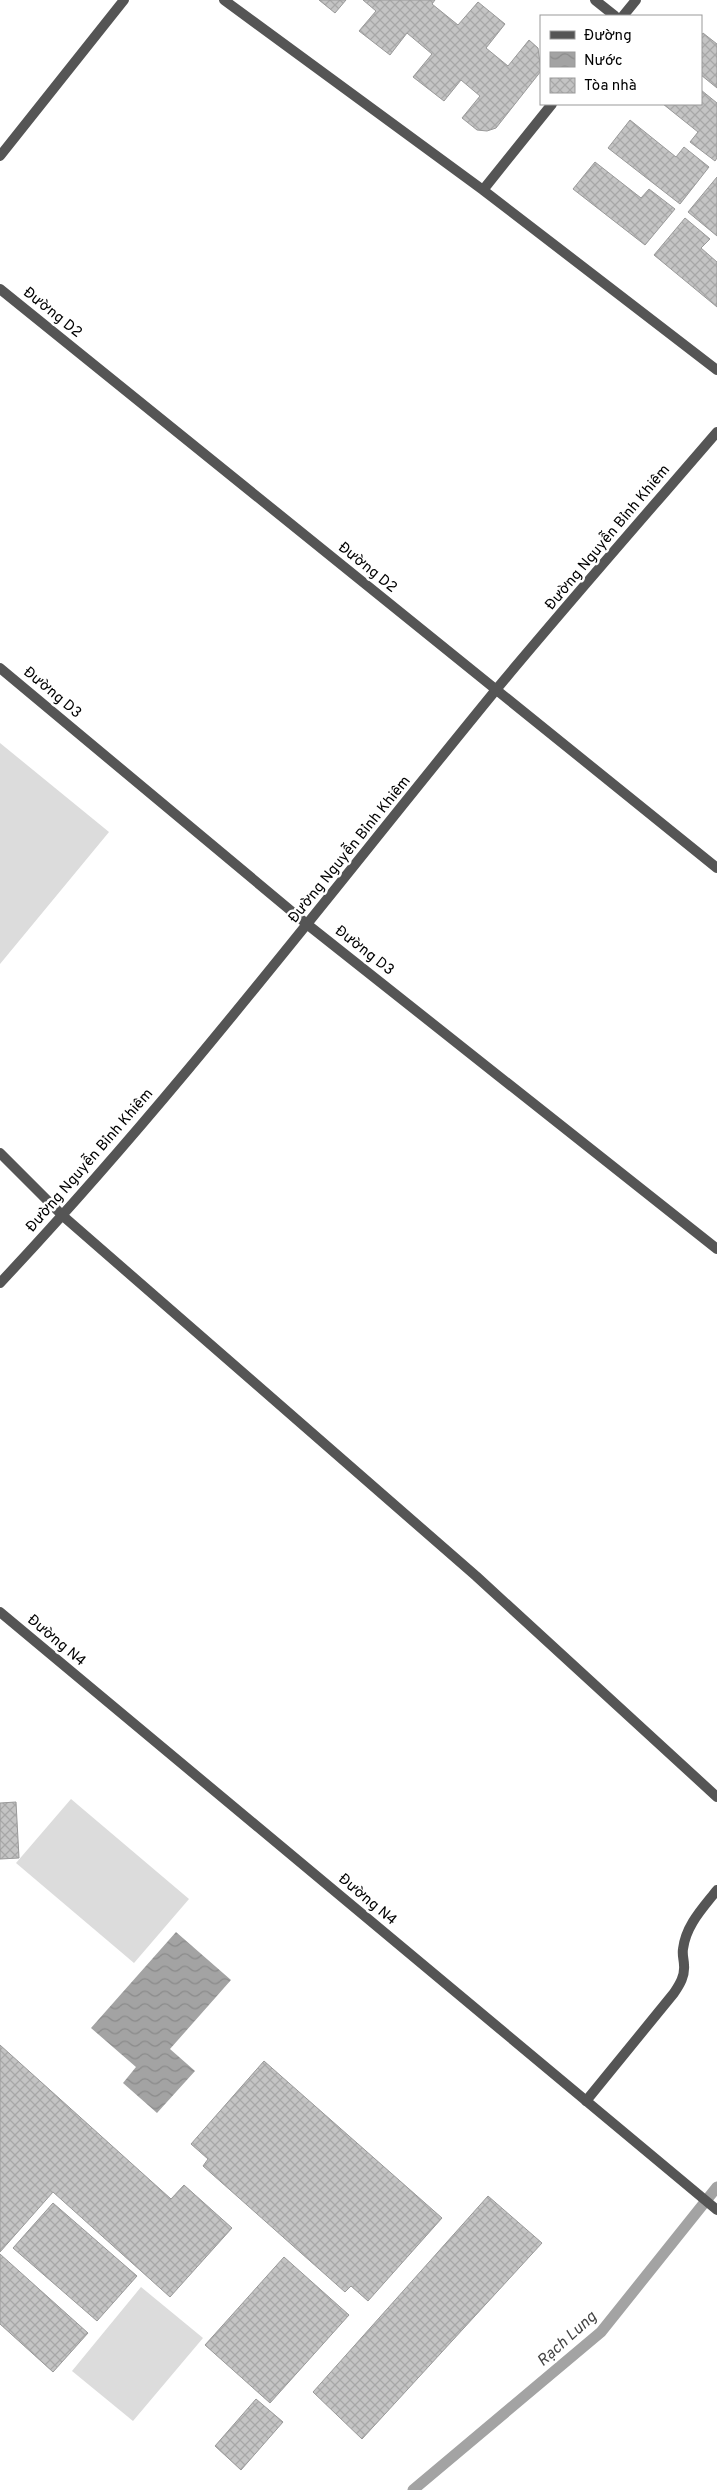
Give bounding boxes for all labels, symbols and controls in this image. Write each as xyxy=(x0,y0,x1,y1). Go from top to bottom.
legend xyxy=(540,15,702,105)
text: Đường xyxy=(584,27,632,46)
text: Nước xyxy=(584,52,623,71)
text: Tòa nhà xyxy=(584,77,637,96)
street label: Đường D2 xyxy=(19,284,85,343)
street label: Đường Nguyễn Bỉnh Khiêm xyxy=(540,460,675,615)
street label: Đường D2 xyxy=(334,539,400,598)
street label: Đường D3 xyxy=(19,663,85,723)
street label: Đường Nguyễn Bỉnh Khiêm xyxy=(283,771,416,928)
street label: Đường D3 xyxy=(330,922,398,980)
street label: Đường Nguyễn Bỉnh Khiêm xyxy=(21,1084,158,1237)
street label: Đường N4 xyxy=(23,1611,89,1671)
street label: Đường N4 xyxy=(334,1870,400,1930)
water label: Rạch Lung xyxy=(533,2307,601,2371)

